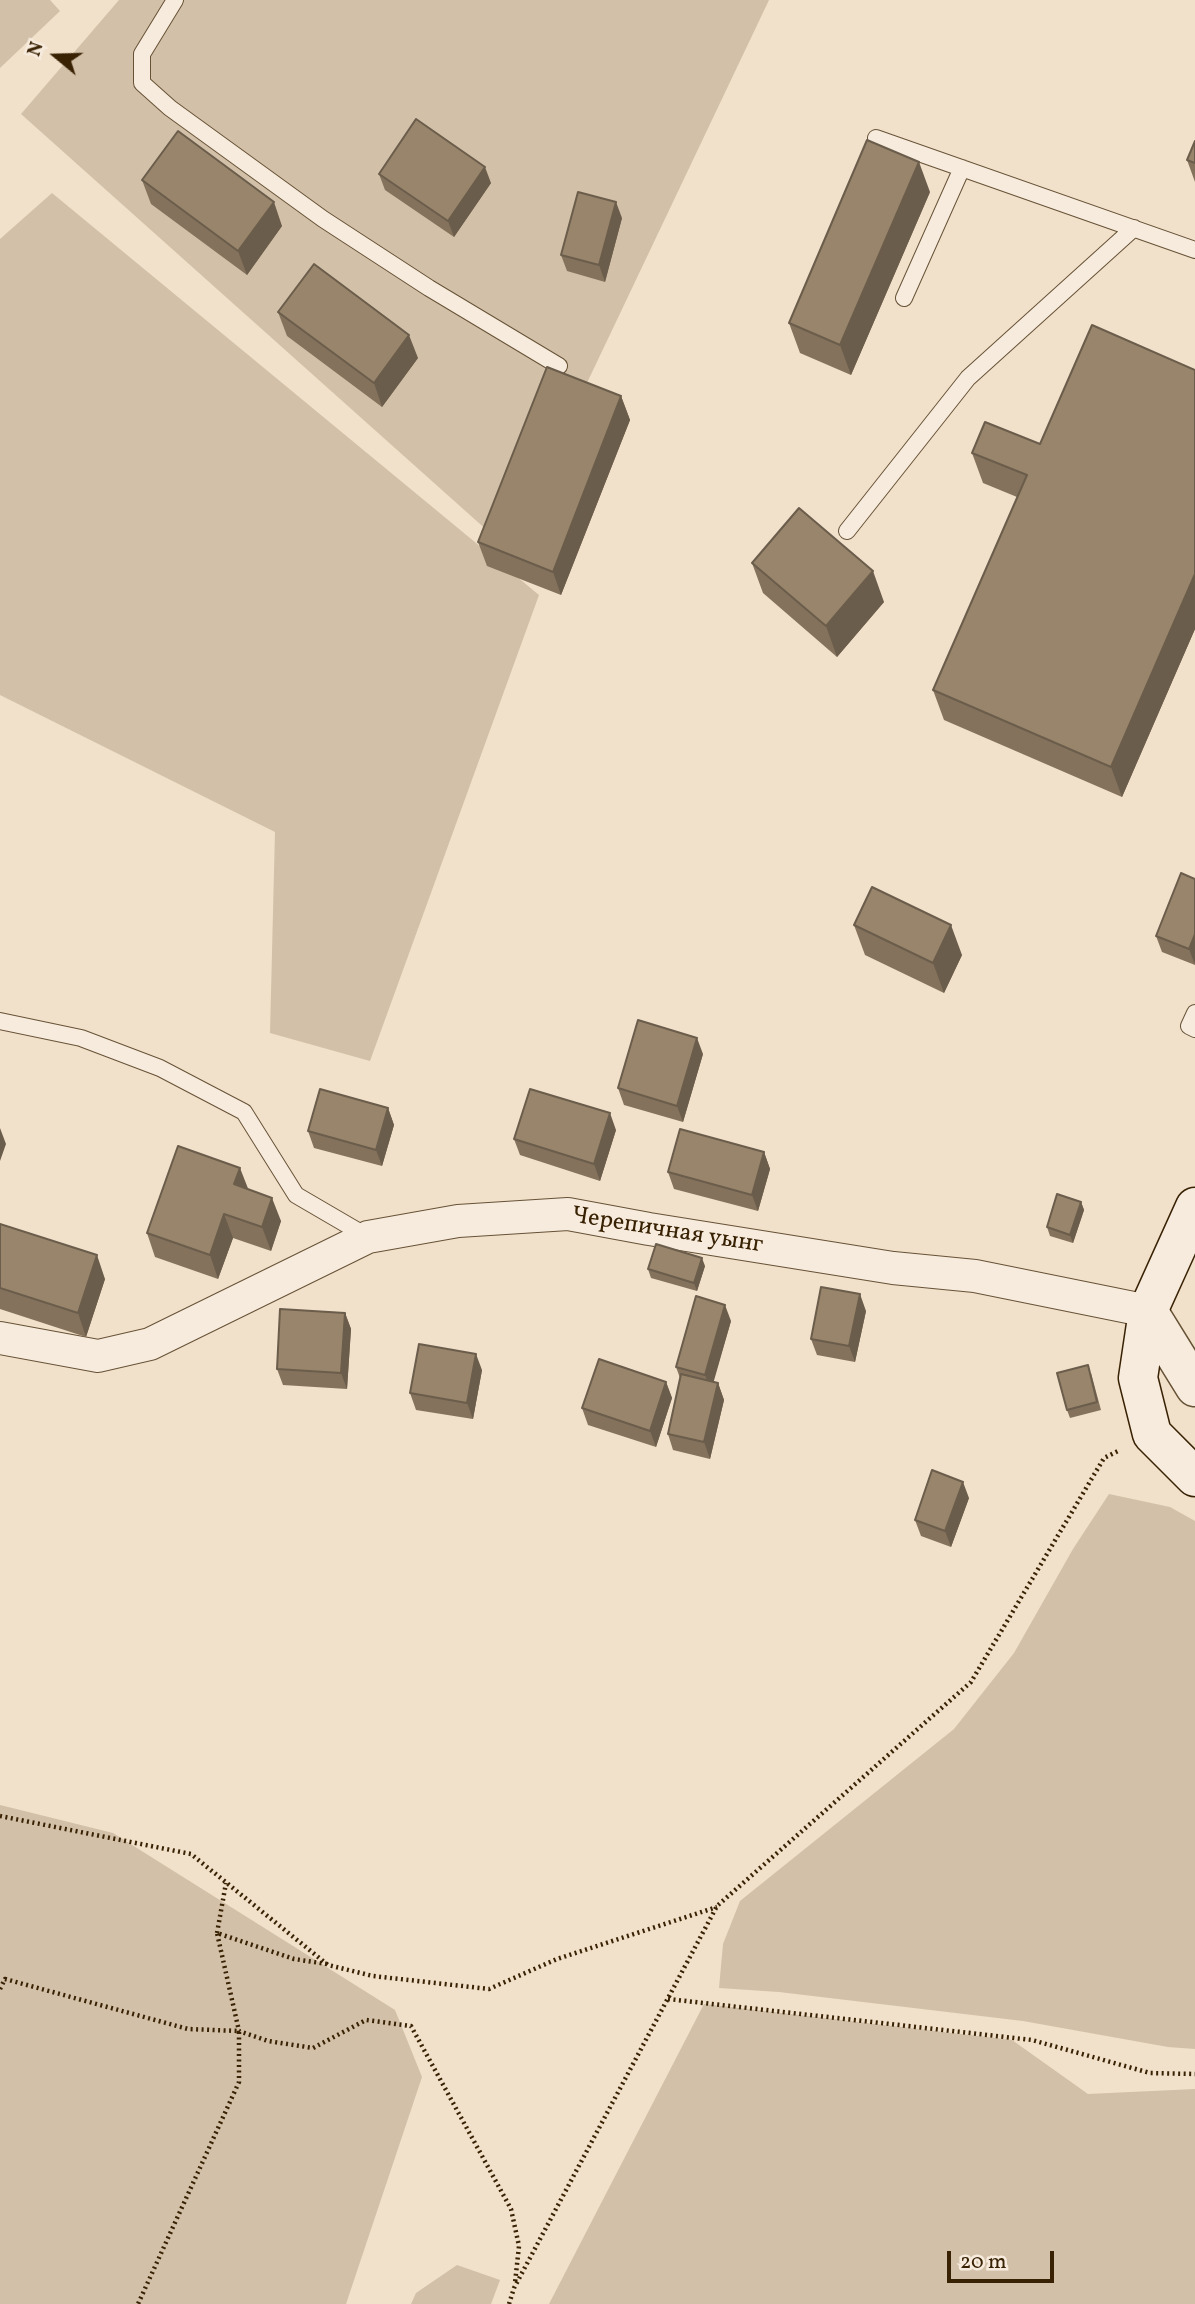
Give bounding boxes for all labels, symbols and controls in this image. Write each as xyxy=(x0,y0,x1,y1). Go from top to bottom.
north arrow xyxy=(21,21,91,91)
text: N xyxy=(22,38,51,60)
street label: Черепичная уынг xyxy=(569,1203,765,1261)
scale bar xyxy=(950,2238,1057,2282)
text: 20 m xyxy=(960,2248,1006,2277)

